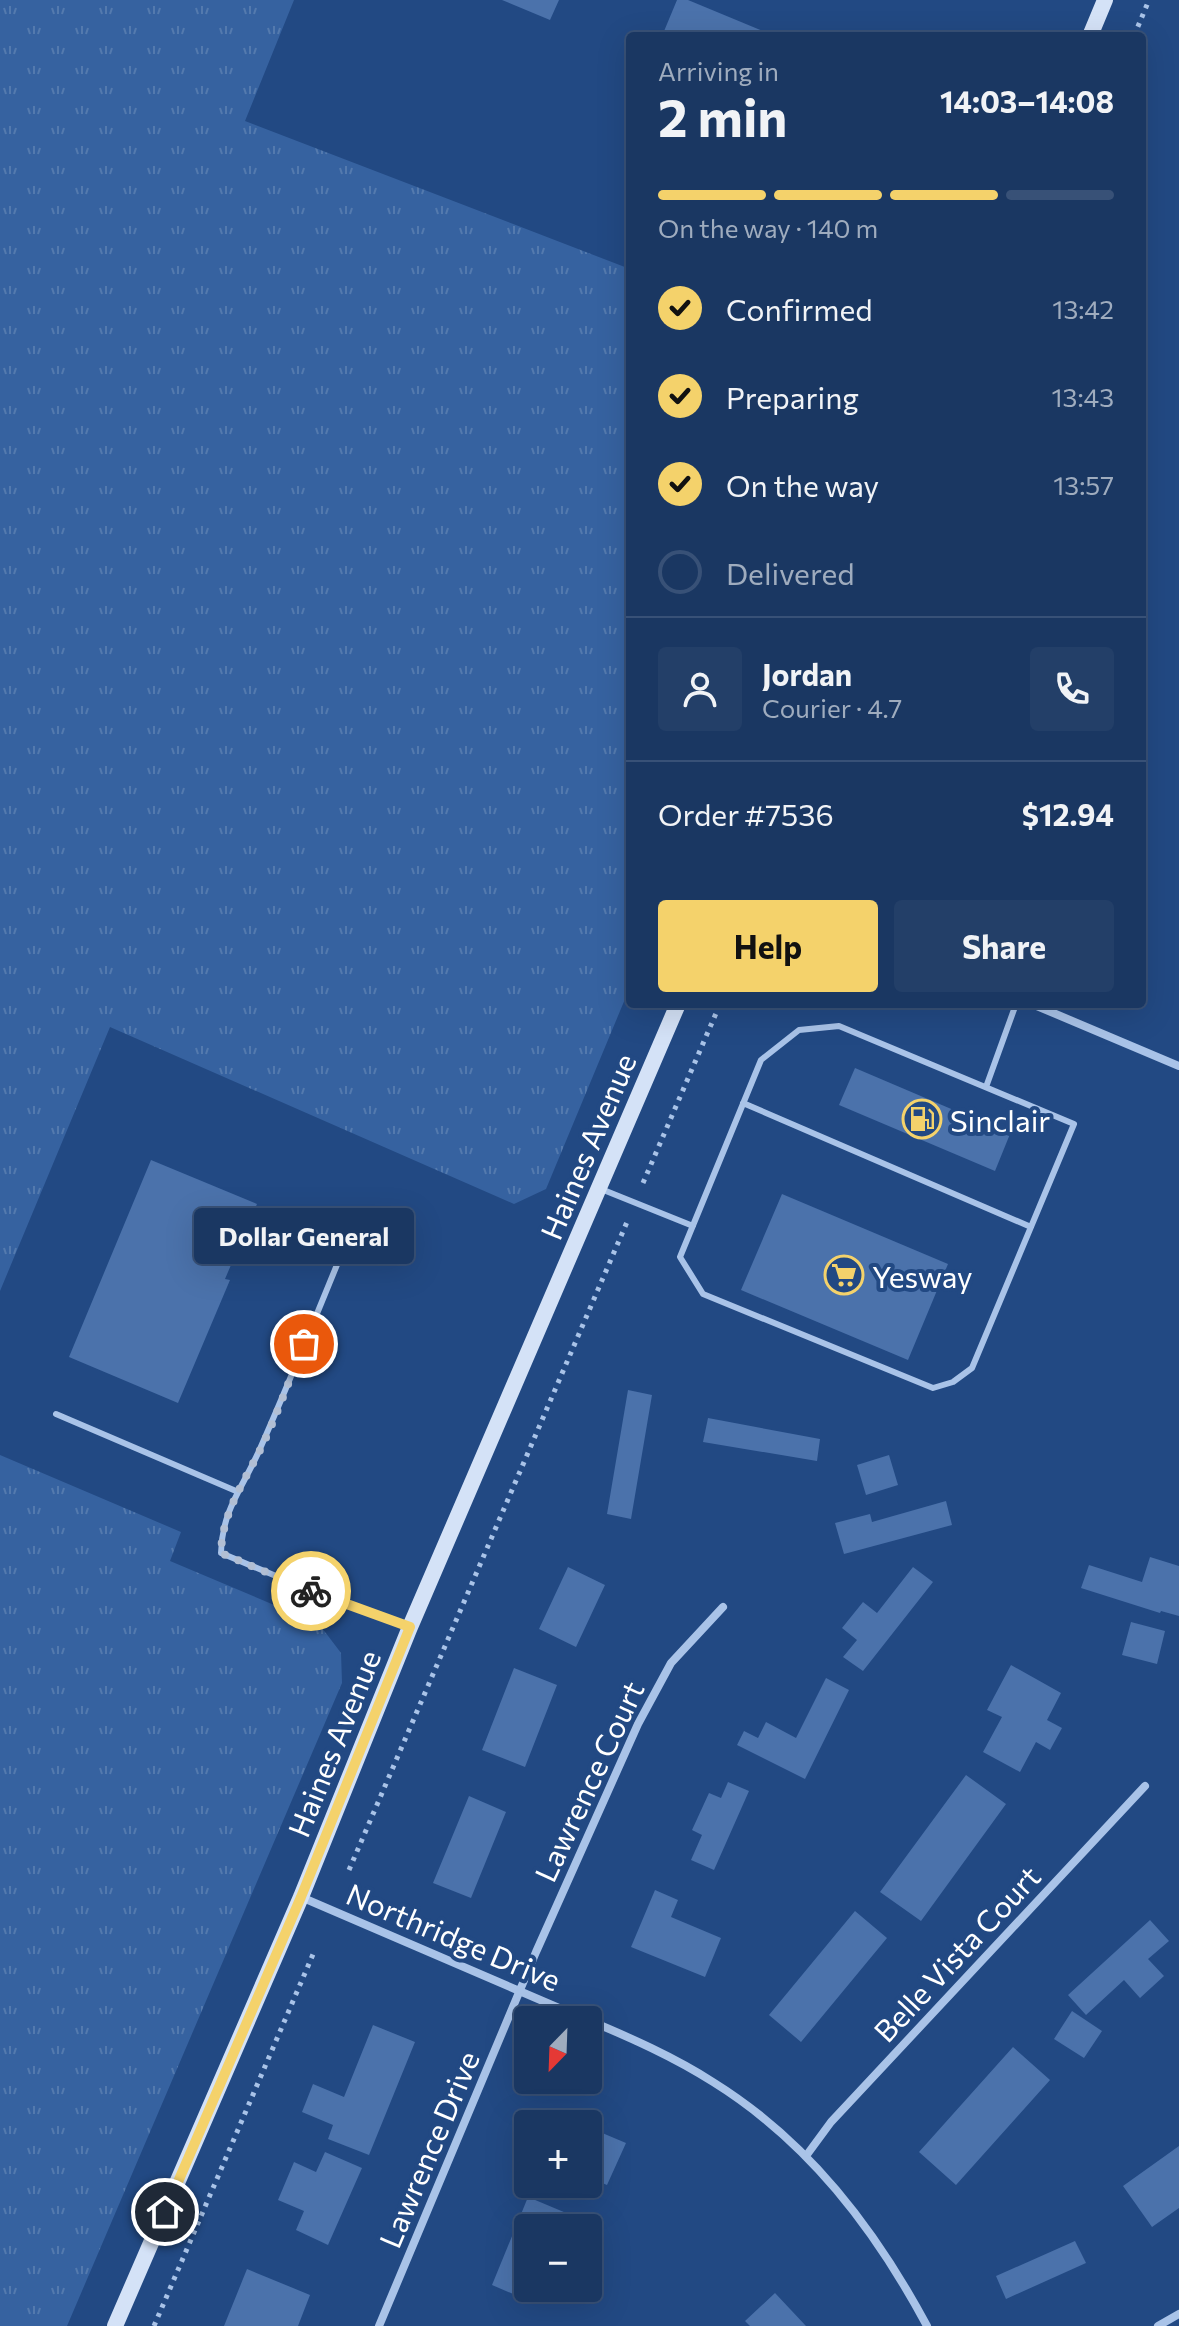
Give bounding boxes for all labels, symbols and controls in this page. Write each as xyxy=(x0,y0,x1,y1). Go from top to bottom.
text: Arriving in xyxy=(658,55,779,86)
text: 14:03–14:08 xyxy=(940,82,1114,119)
text: 2 min xyxy=(658,84,787,148)
text: On the way · 140 m xyxy=(658,212,878,243)
icon: check xyxy=(658,286,702,330)
text: Confirmed xyxy=(726,290,873,327)
text: 13:42 xyxy=(1052,293,1114,324)
icon: check xyxy=(658,374,702,418)
text: Preparing xyxy=(726,378,859,415)
text: 13:43 xyxy=(1051,381,1114,412)
icon: check xyxy=(658,462,702,506)
text: On the way xyxy=(726,466,879,503)
text: 13:57 xyxy=(1053,469,1114,500)
text: Delivered xyxy=(726,554,855,591)
button: person xyxy=(658,647,742,731)
button: phone xyxy=(1030,647,1114,731)
text: Jordan xyxy=(762,655,852,692)
text: Courier · 4.7 xyxy=(762,692,902,723)
text: Order #7536 xyxy=(658,795,834,832)
text: $12.94 xyxy=(1022,795,1114,832)
button: Help xyxy=(658,900,878,992)
button: Share xyxy=(894,900,1114,992)
street label: Haines Avenue xyxy=(531,1047,643,1245)
fuel station icon: Sinclair xyxy=(901,1098,943,1140)
place label: Sinclair xyxy=(950,1101,1050,1138)
callout: Dollar General xyxy=(194,1208,414,1264)
text: Dollar General xyxy=(219,1220,389,1251)
supermarket icon: Yesway xyxy=(823,1254,865,1296)
place label: Yesway xyxy=(872,1257,973,1294)
pin xyxy=(270,1310,338,1378)
icon: bag xyxy=(282,1322,326,1366)
courier xyxy=(271,1551,351,1631)
icon: bike xyxy=(289,1569,333,1613)
street label: Haines Avenue xyxy=(279,1644,387,1842)
street label: Lawrence Court xyxy=(525,1675,651,1887)
street label: Belle Vista Court xyxy=(865,1857,1047,2049)
street label: Northridge Drive xyxy=(341,1874,567,1998)
north arrow xyxy=(514,2006,602,2094)
map controls xyxy=(514,2006,602,2302)
street label: Lawrence Drive xyxy=(370,2045,486,2253)
button: + xyxy=(514,2110,602,2198)
pin xyxy=(131,2178,199,2246)
icon: home xyxy=(143,2190,187,2234)
button: − xyxy=(514,2214,602,2302)

